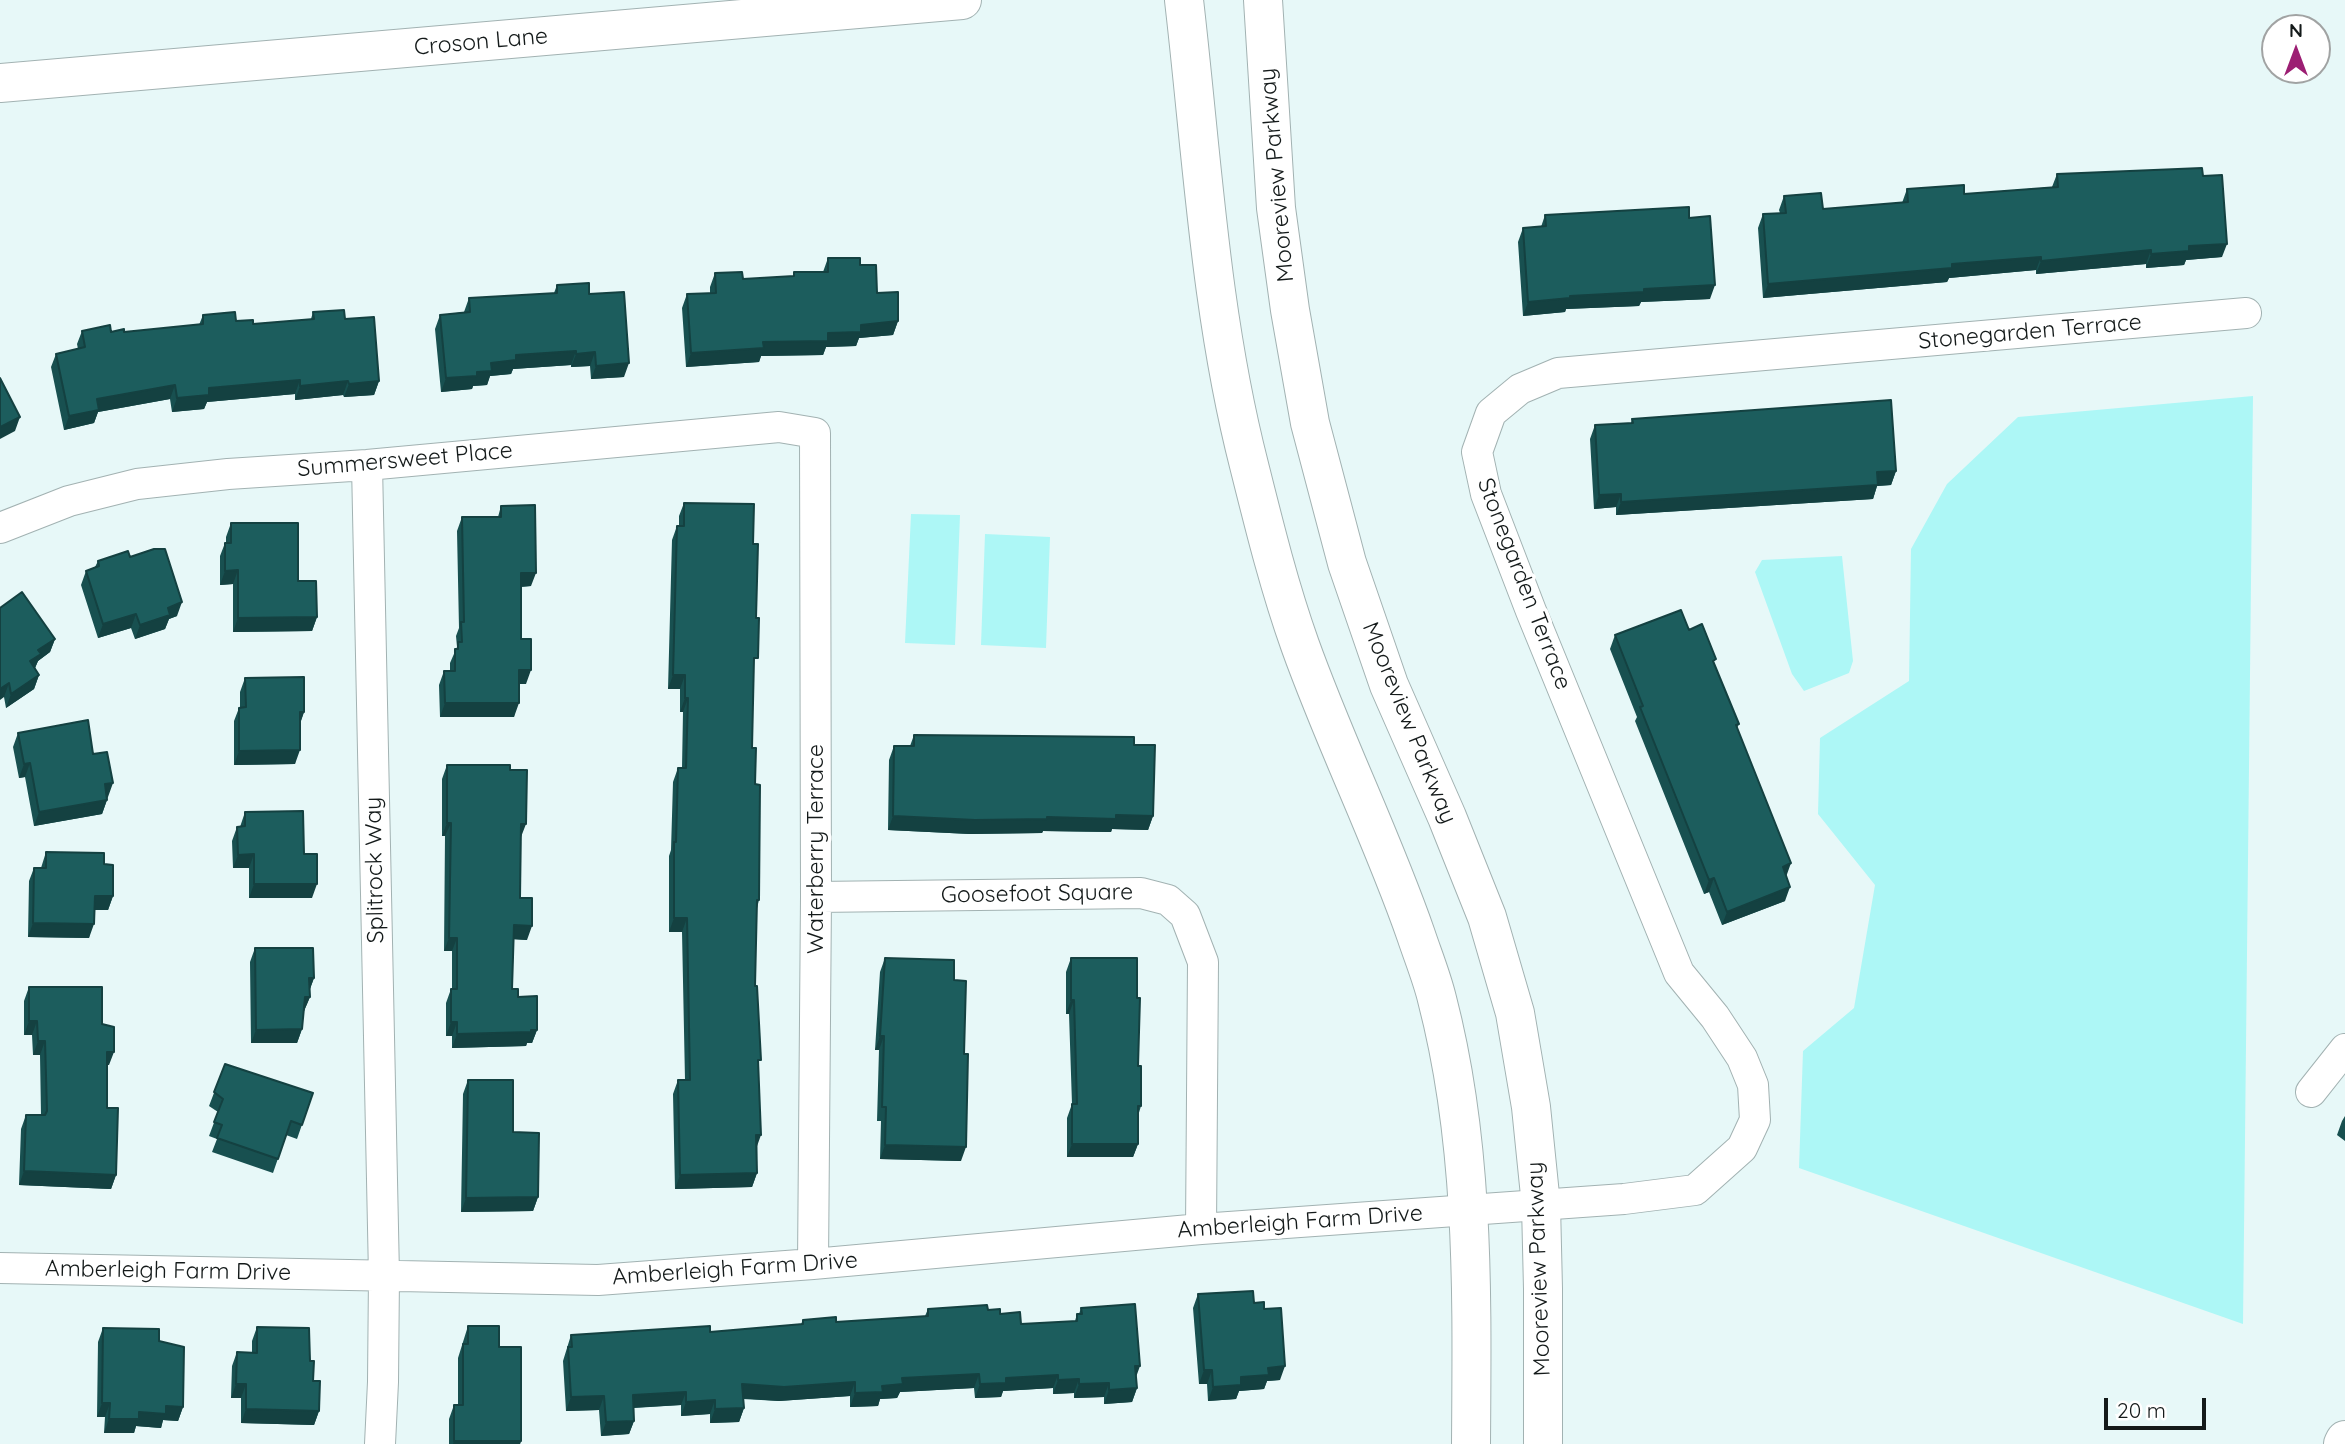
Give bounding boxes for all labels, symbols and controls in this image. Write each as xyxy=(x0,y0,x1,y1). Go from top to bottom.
north arrow xyxy=(2261,14,2331,84)
text: N xyxy=(2289,18,2303,42)
street label: Croson Lane xyxy=(413,22,549,62)
street label: Mooreview Parkway xyxy=(1254,67,1300,283)
street label: Stonegarden Terrace xyxy=(1917,308,2143,356)
street label: Summersweet Place xyxy=(296,437,514,483)
street label: Stonegarden Terrace xyxy=(1471,474,1577,694)
street label: Mooreview Parkway xyxy=(1356,618,1462,828)
street label: Waterberry Terrace xyxy=(802,744,830,954)
street label: Splitrock Way xyxy=(360,796,390,944)
street label: Goosefoot Square xyxy=(941,879,1133,909)
street label: Mooreview Parkway xyxy=(1521,1161,1557,1377)
street label: Amberleigh Farm Drive xyxy=(1176,1200,1424,1244)
street label: Amberleigh Farm Drive xyxy=(611,1247,859,1291)
street label: Amberleigh Farm Drive xyxy=(45,1255,291,1287)
scale bar xyxy=(2107,1384,2208,1428)
text: 20 m xyxy=(2117,1397,2166,1423)

